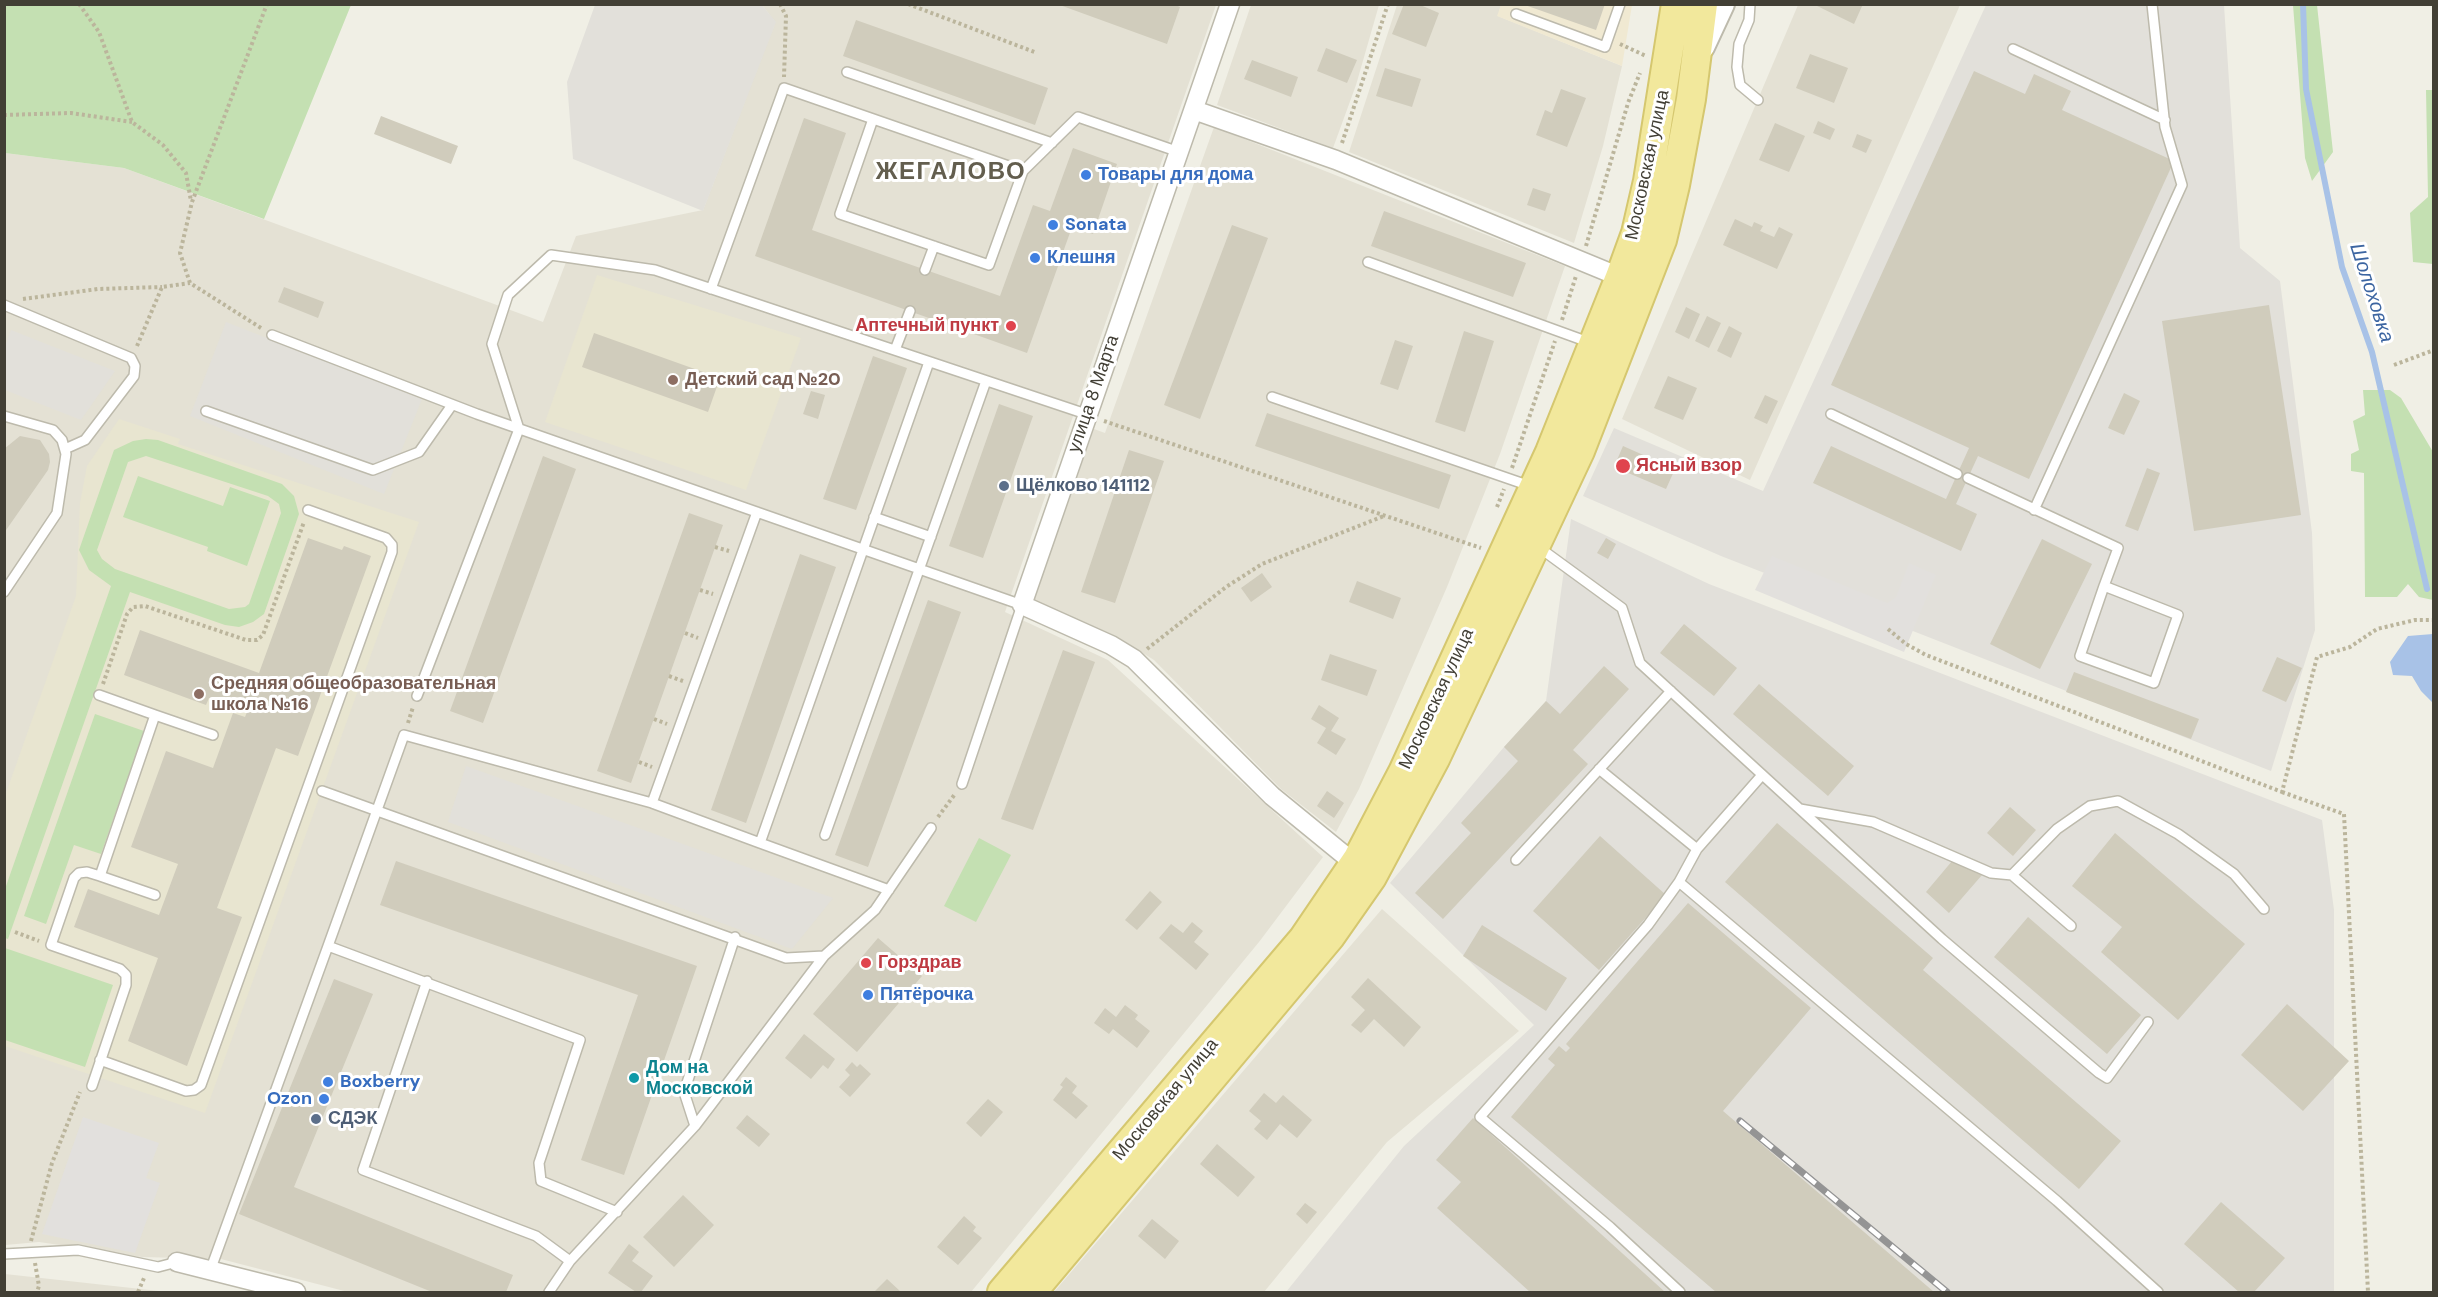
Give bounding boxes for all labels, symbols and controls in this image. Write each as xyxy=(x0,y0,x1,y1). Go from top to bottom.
street label: Московская улица xyxy=(1622,88,1674,242)
district label: ЖЕГАЛОВО xyxy=(876,159,1026,187)
place label: Товары для дома xyxy=(1098,164,1253,186)
marker: Товары для дома xyxy=(1079,168,1093,182)
place label: Sonata xyxy=(1065,214,1127,236)
marker: Sonata xyxy=(1046,218,1060,232)
water label: Шолоховка xyxy=(2344,240,2398,346)
place label: Клешня xyxy=(1047,247,1116,269)
marker: Клешня xyxy=(1028,251,1042,265)
place label: Аптечный пункт xyxy=(855,315,999,337)
marker: Аптечный пункт xyxy=(1004,319,1018,333)
street label: улица 8 Марта xyxy=(1064,332,1124,456)
place label: Детский сад №20 xyxy=(685,369,841,391)
marker: Детский сад №20 xyxy=(666,373,680,387)
place label: Ясный взор xyxy=(1636,455,1742,477)
marker: Ясный взор xyxy=(1614,457,1632,475)
place label: Щёлково 141112 xyxy=(1016,475,1150,497)
marker: Щёлково 141112 xyxy=(997,479,1011,493)
street label: Московская улица xyxy=(1395,625,1479,773)
place label: Средняя общеобразовательная школа №16 xyxy=(211,673,496,716)
marker: Средняя общеобразовательная школа №16 xyxy=(192,687,206,701)
place label: Горздрав xyxy=(878,952,962,974)
marker: Горздрав xyxy=(859,956,873,970)
place label: Пятёрочка xyxy=(880,984,973,1006)
marker: Пятёрочка xyxy=(861,988,875,1002)
street label: Московская улица xyxy=(1109,1034,1223,1166)
place label: Дом на Московской xyxy=(646,1057,753,1100)
place label: Boxberry xyxy=(340,1071,420,1093)
marker: Дом на Московской xyxy=(627,1071,641,1085)
marker: Boxberry xyxy=(321,1075,335,1089)
place label: Ozon xyxy=(267,1088,312,1110)
marker: Ozon xyxy=(317,1092,331,1106)
place label: СДЭК xyxy=(328,1108,377,1130)
marker: СДЭК xyxy=(309,1112,323,1126)

